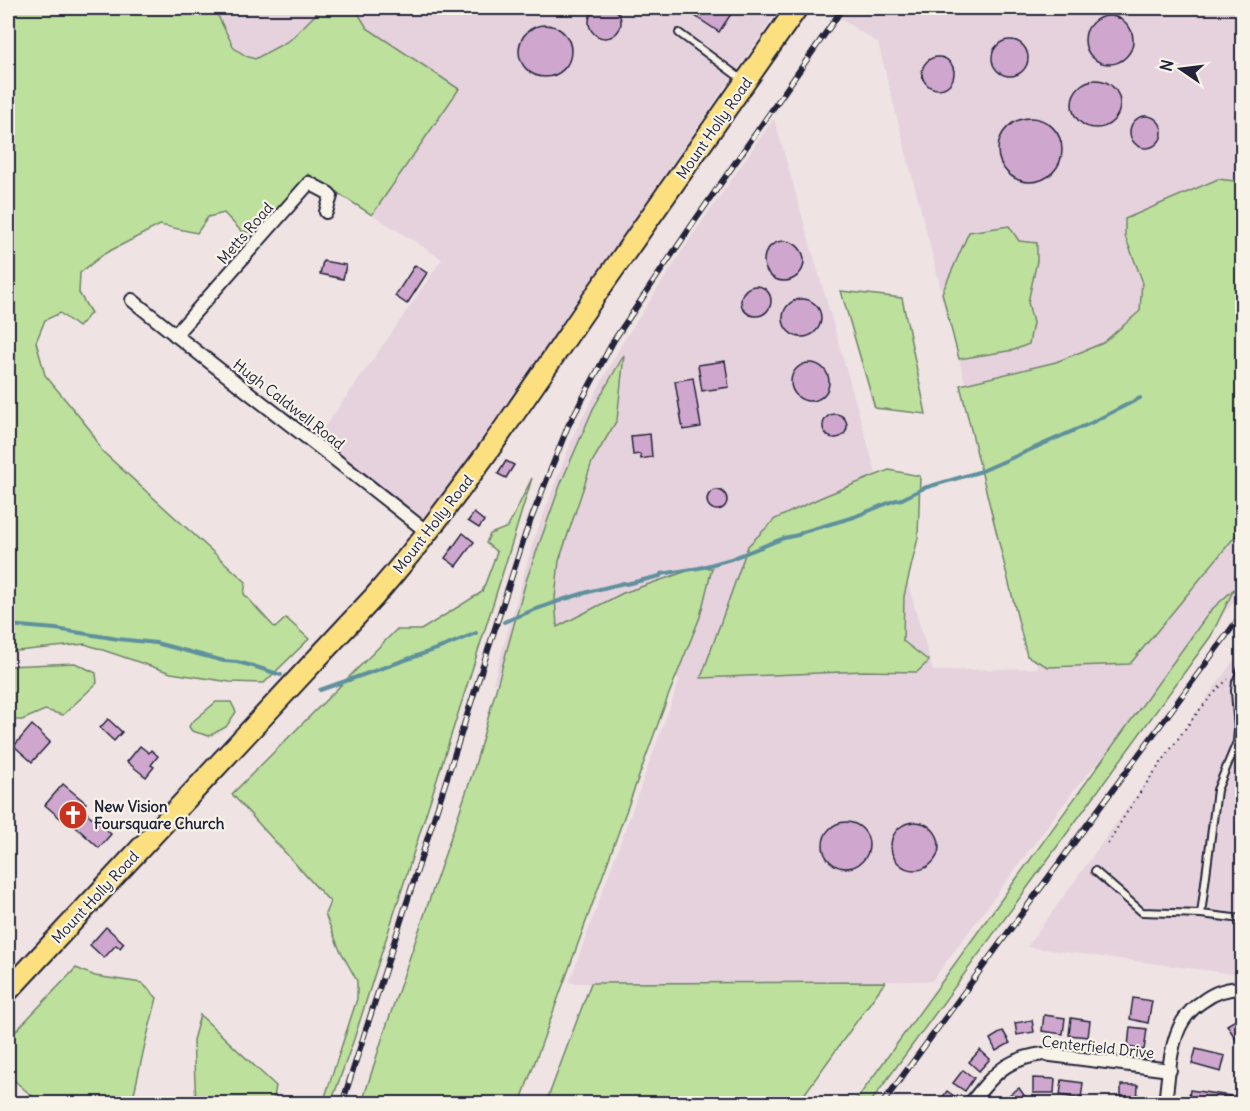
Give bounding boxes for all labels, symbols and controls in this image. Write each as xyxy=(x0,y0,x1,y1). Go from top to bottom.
north arrow xyxy=(1151,39,1211,99)
text: N xyxy=(1155,58,1177,73)
street label: Mount Holly Road xyxy=(672,73,756,182)
street label: Metts Road xyxy=(213,198,277,268)
street label: Hugh Caldwell Road xyxy=(230,355,349,453)
street label: Mount Holly Road xyxy=(389,471,477,577)
place label: New Vision Foursquare Church xyxy=(94,797,225,834)
church icon: New Vision Foursquare Church xyxy=(57,799,89,831)
street label: Mount Holly Road xyxy=(47,847,143,947)
street label: Centerfield Drive xyxy=(1041,1032,1155,1062)

